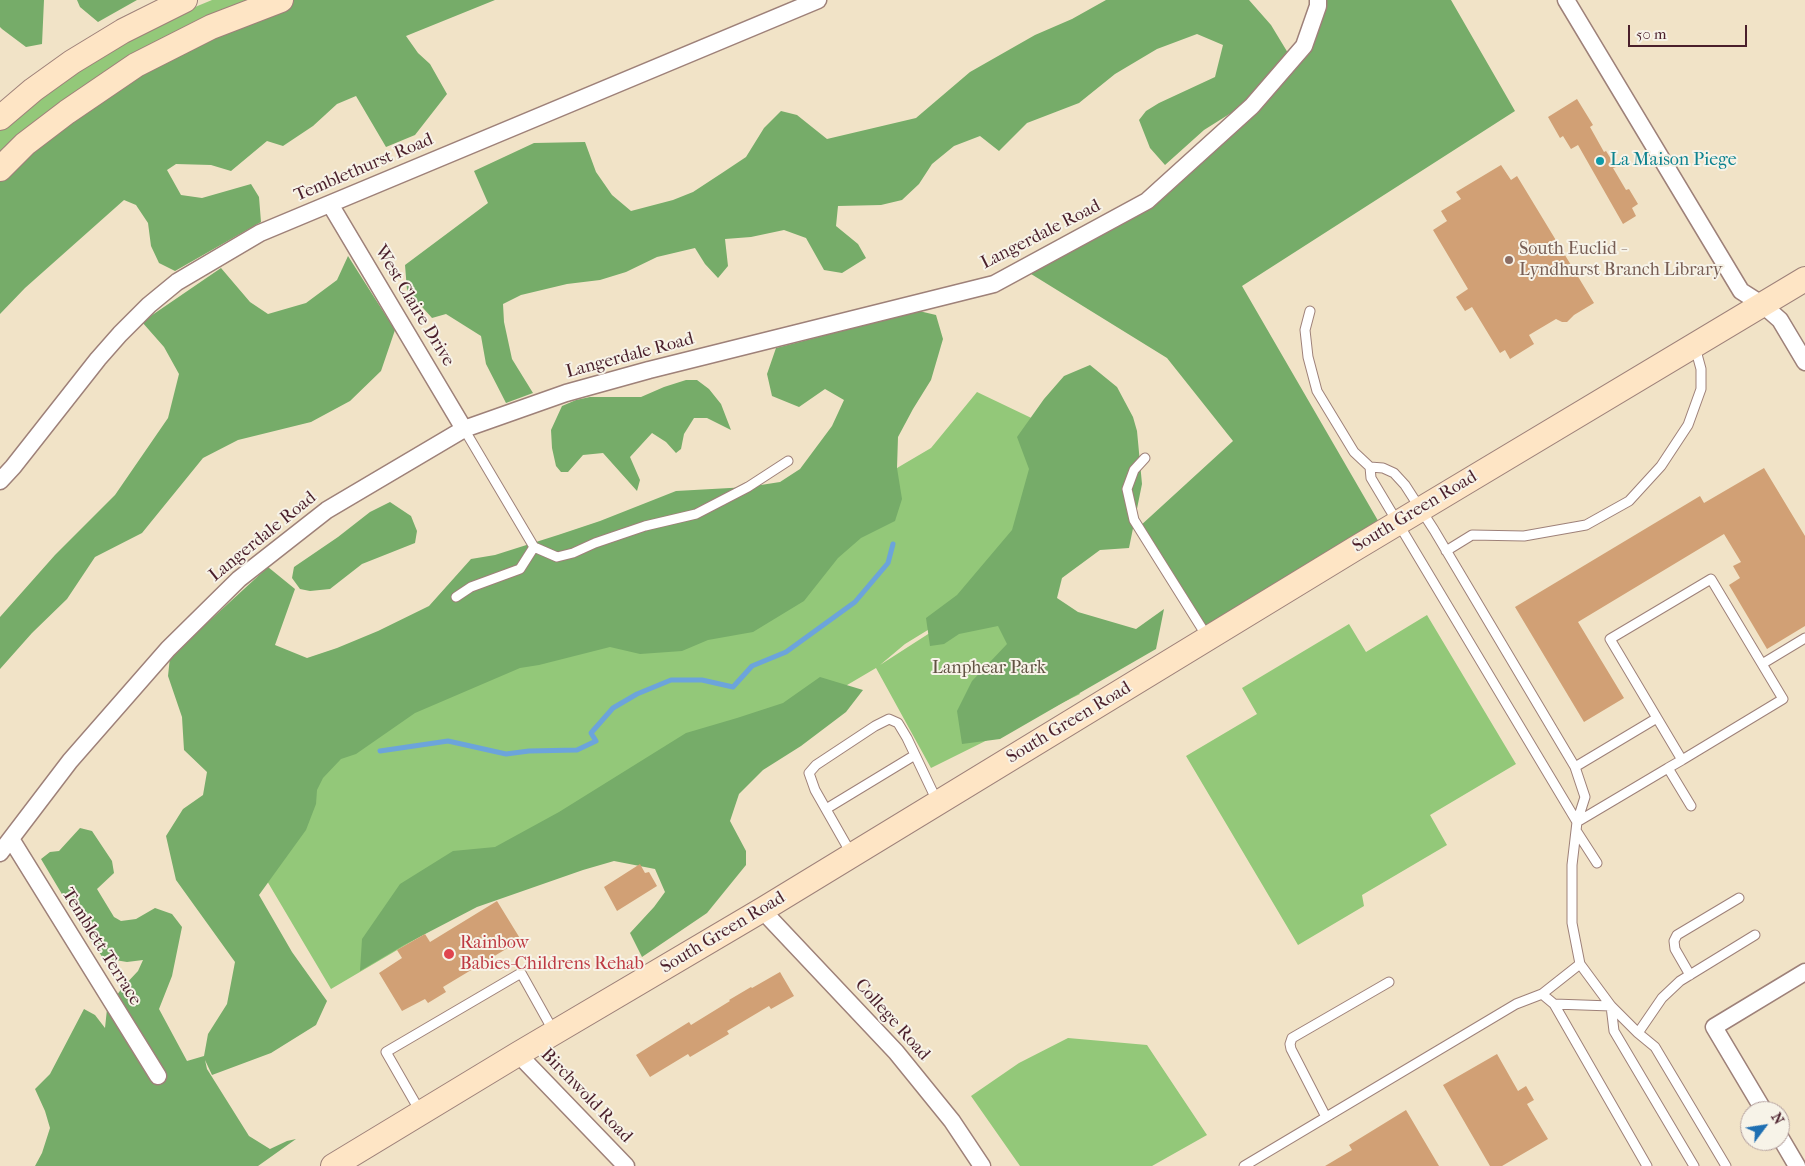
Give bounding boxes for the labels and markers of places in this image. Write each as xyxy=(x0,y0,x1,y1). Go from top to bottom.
place label: La Maison Piege xyxy=(1610,150,1737,172)
marker: La Maison Piege xyxy=(1594,155,1606,167)
place label: South Euclid - Lyndhurst Branch Library xyxy=(1519,239,1722,282)
marker: South Euclid - Lyndhurst Branch Library xyxy=(1503,254,1515,266)
place label: Rainbow Babies-Childrens Rehab xyxy=(460,933,644,976)
marker: Rainbow Babies-Childrens Rehab xyxy=(442,947,456,961)

